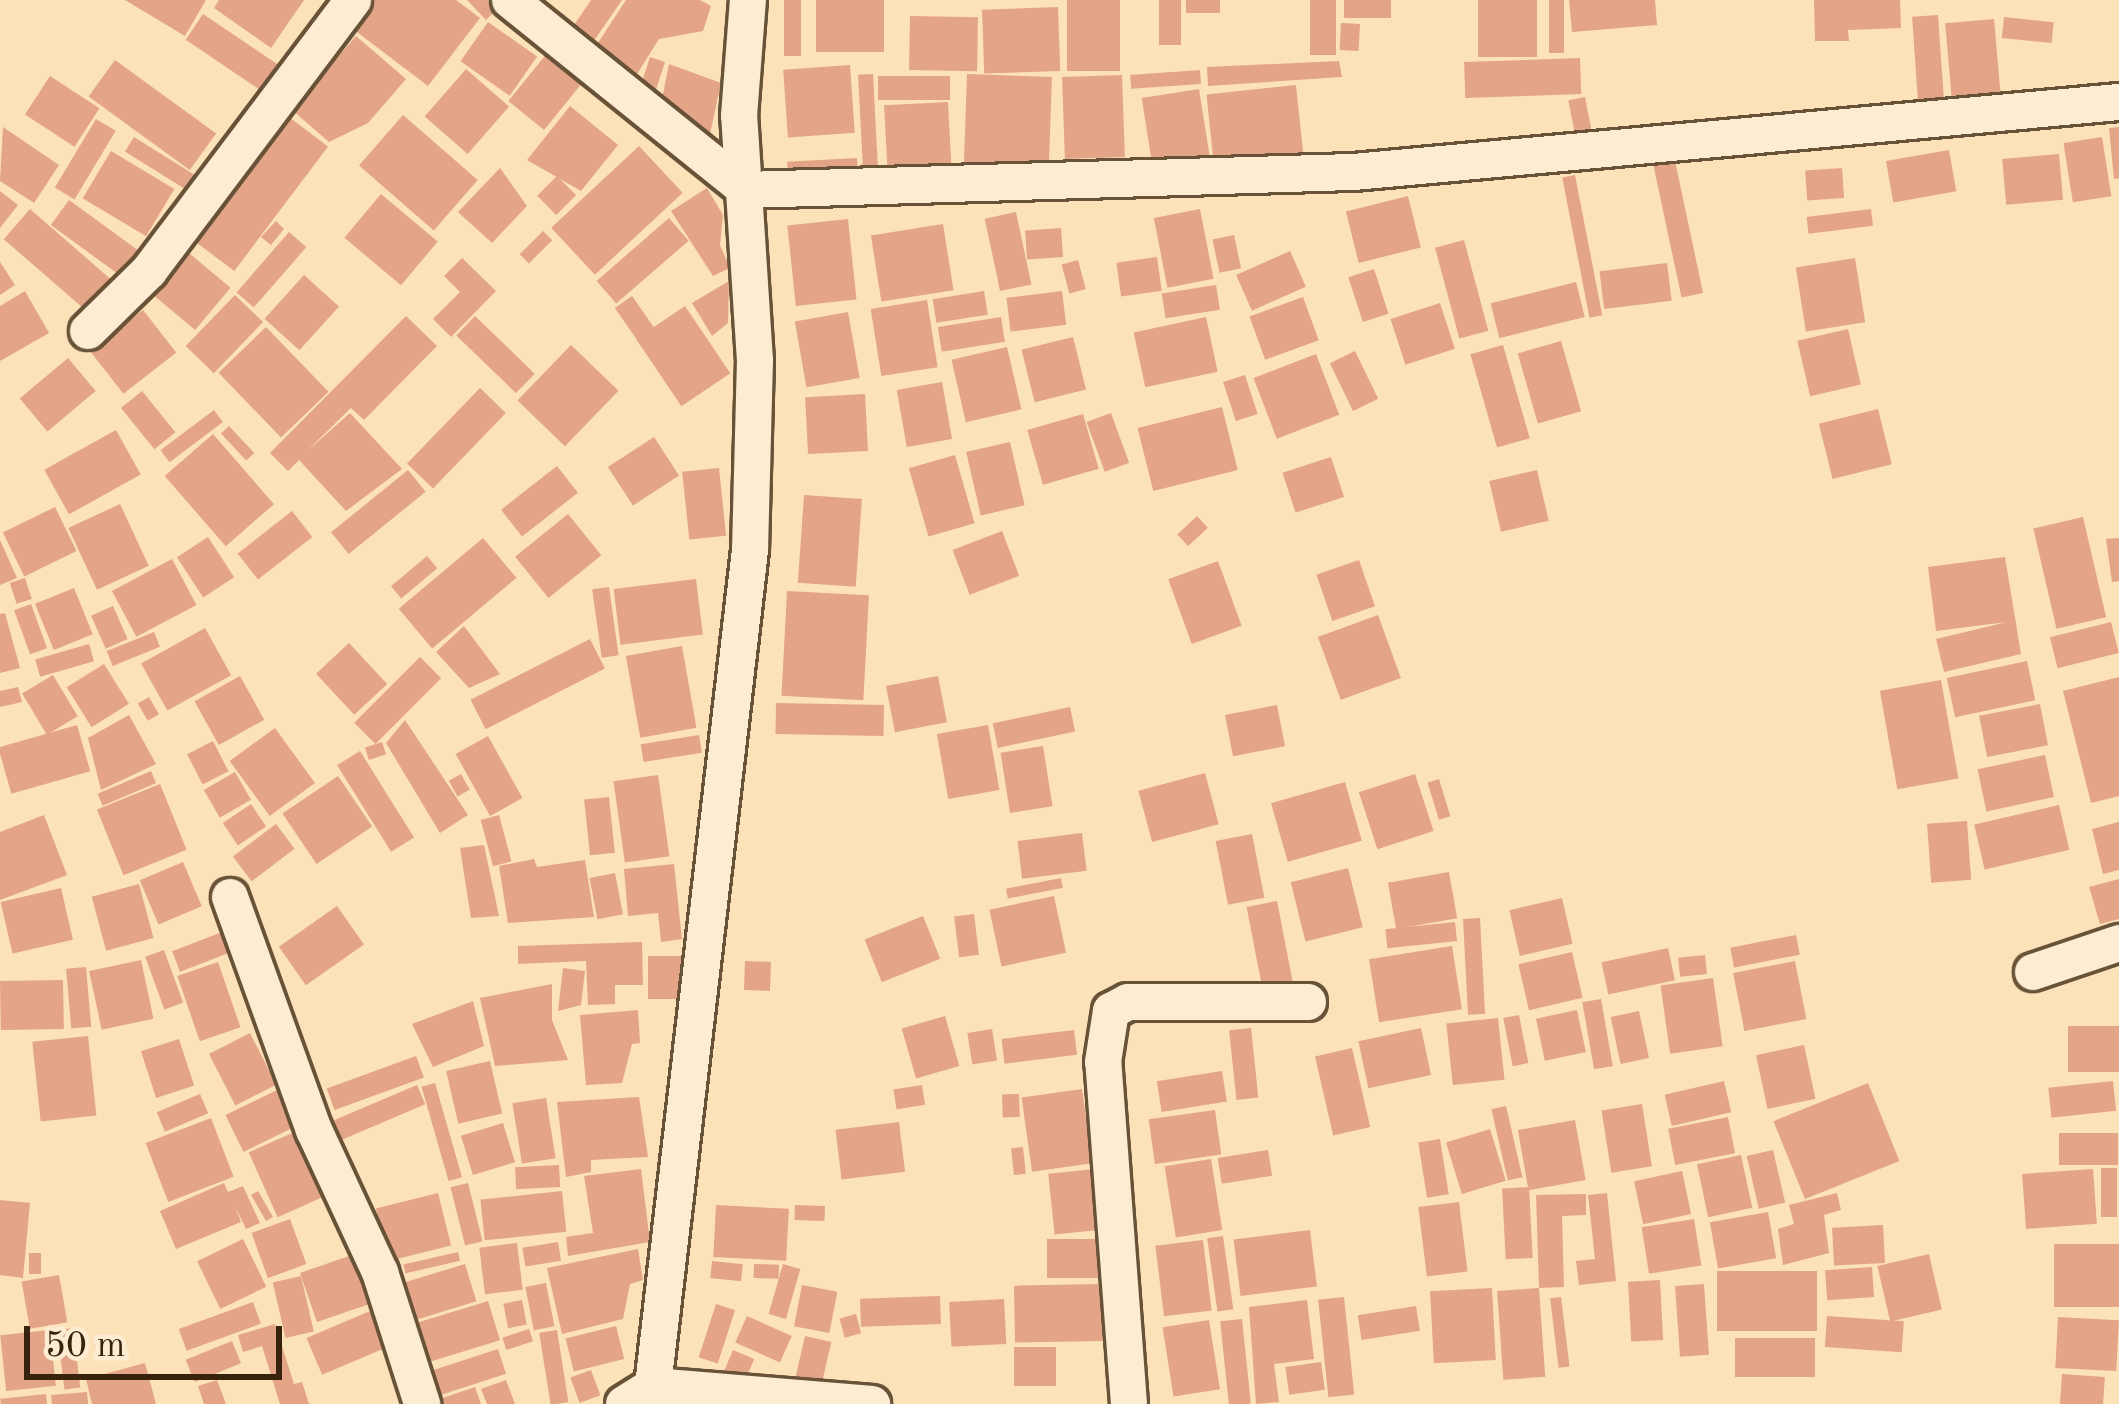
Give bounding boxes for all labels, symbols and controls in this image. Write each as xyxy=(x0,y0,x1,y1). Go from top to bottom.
scale bar xyxy=(30,1302,288,1376)
text: 50 m xyxy=(45,1329,125,1365)

